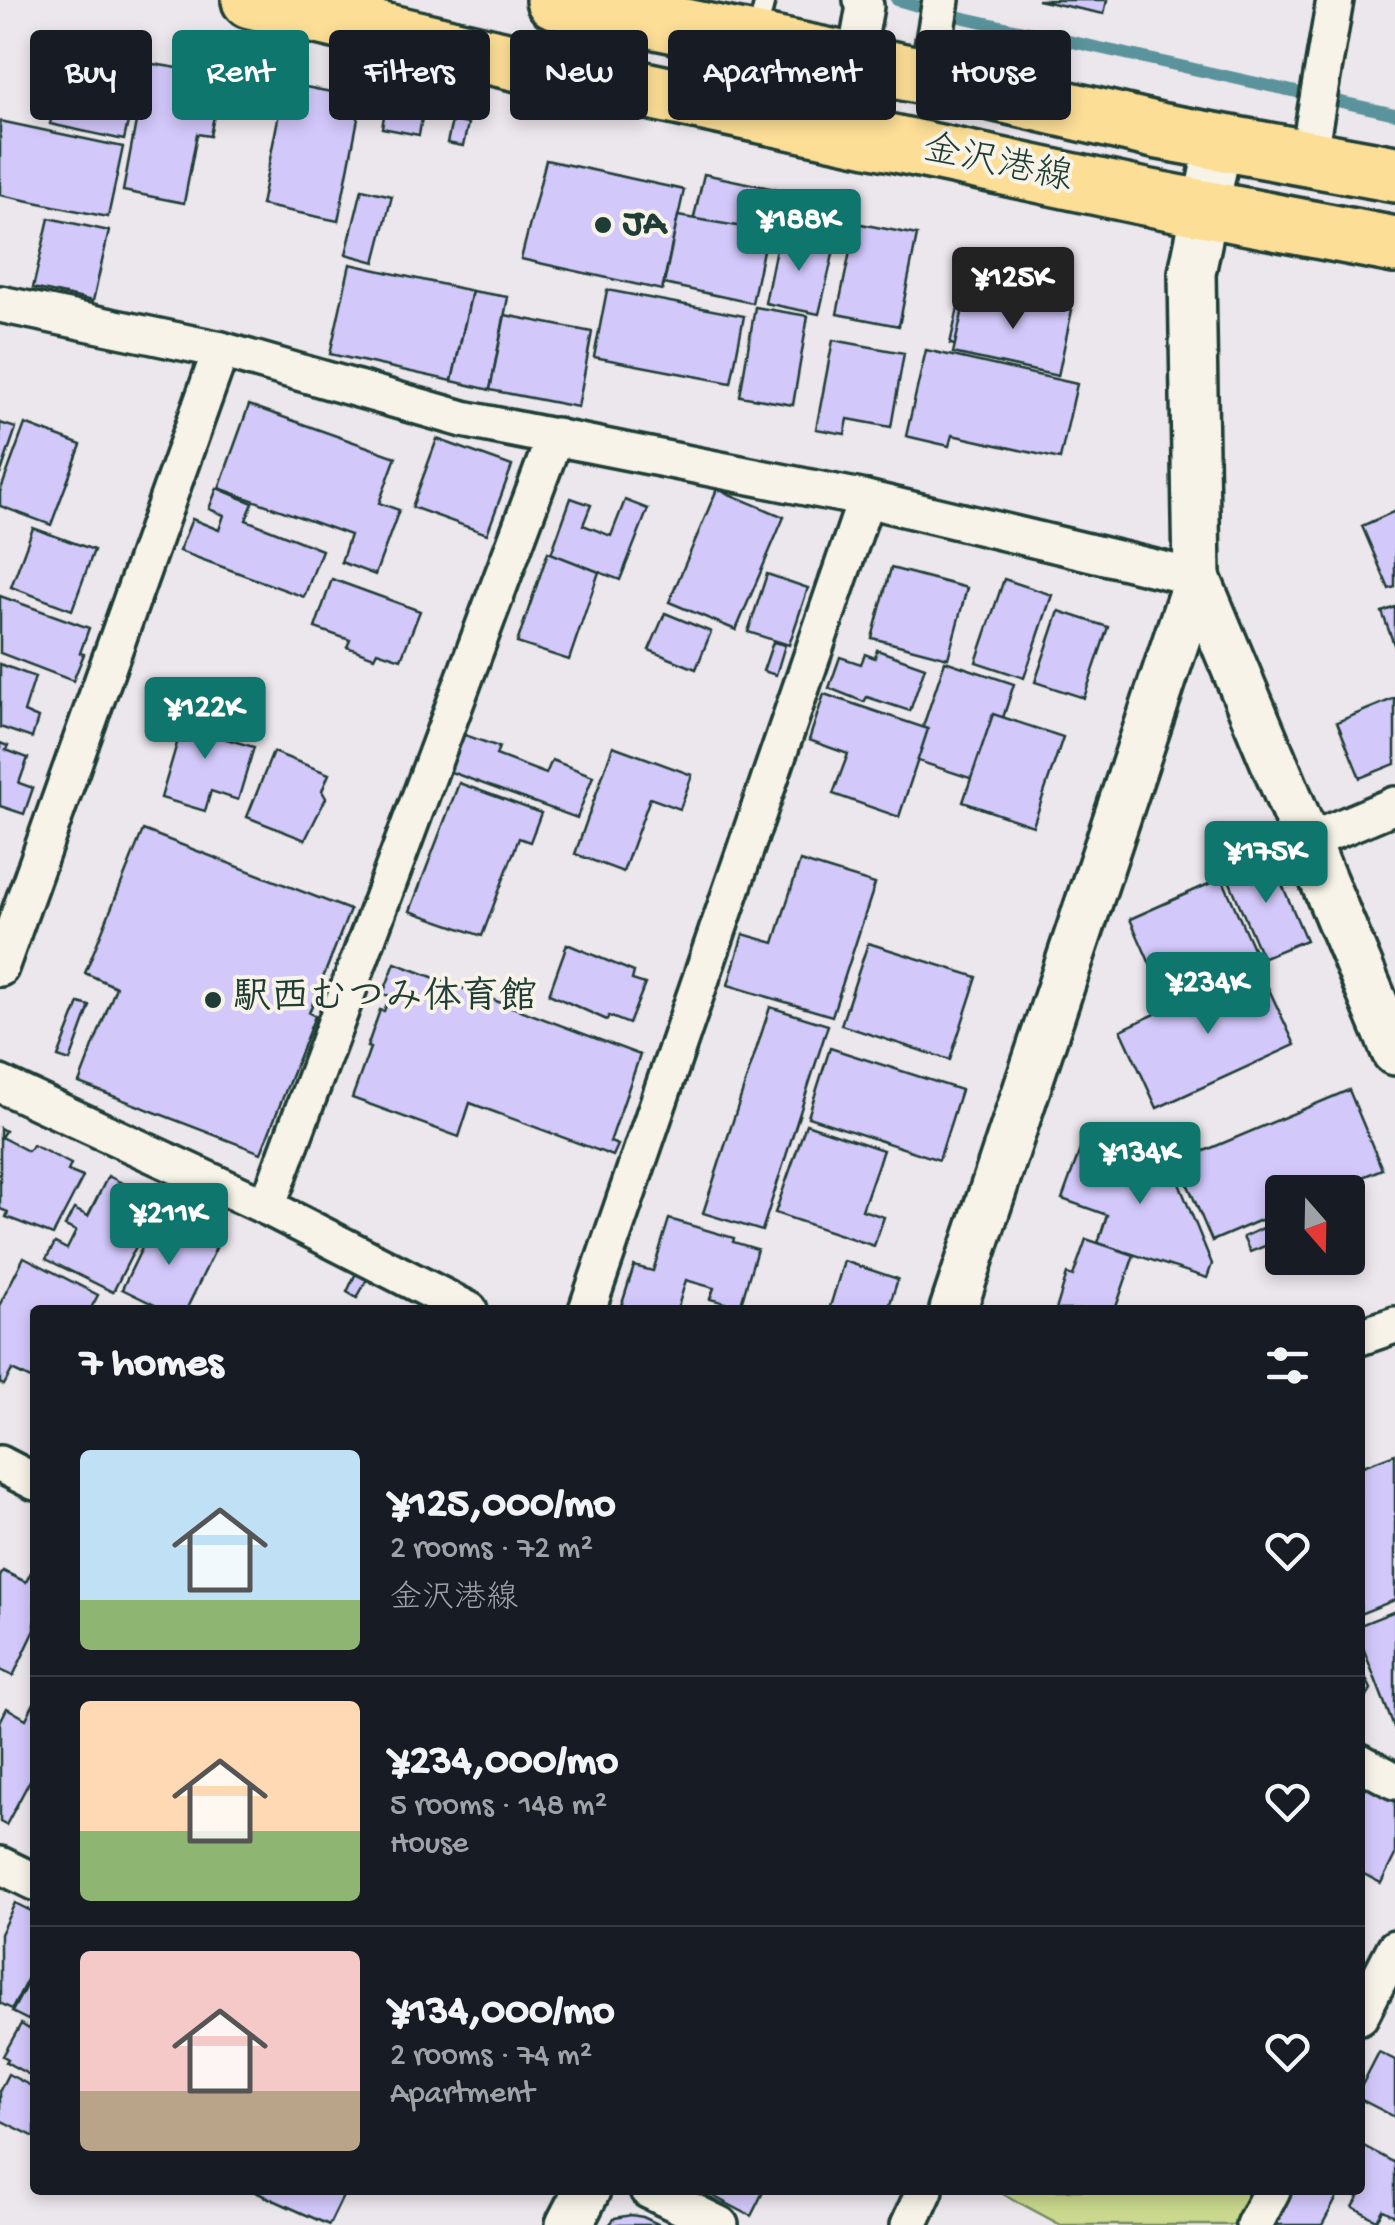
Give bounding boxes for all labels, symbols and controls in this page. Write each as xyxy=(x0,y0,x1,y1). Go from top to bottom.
chip: Buy xyxy=(30,30,152,120)
chip: Rent xyxy=(172,30,309,120)
chip: Filters xyxy=(329,30,490,120)
chip: New xyxy=(510,30,648,120)
chip: Apartment xyxy=(668,30,896,120)
chip: House xyxy=(916,30,1071,120)
street label: 金沢港線 xyxy=(918,127,1076,203)
pin: ¥188K xyxy=(729,189,869,274)
text: ¥188K xyxy=(759,202,839,240)
place label: JA xyxy=(622,203,668,247)
marker: JA xyxy=(592,214,614,236)
pin: ¥125K xyxy=(943,247,1083,332)
text: ¥125K xyxy=(974,260,1052,298)
pin: ¥122K xyxy=(135,677,275,762)
text: ¥122K xyxy=(167,690,243,728)
pin: ¥175K xyxy=(1196,821,1336,906)
text: ¥175K xyxy=(1227,834,1305,872)
pin: ¥234K xyxy=(1138,952,1278,1037)
text: ¥234K xyxy=(1168,965,1248,1003)
place label: 駅西むつみ体育館 xyxy=(233,975,537,1022)
marker: 駅西むつみ体育館 xyxy=(202,989,224,1011)
pin: ¥134K xyxy=(1070,1122,1210,1207)
text: ¥134K xyxy=(1101,1135,1179,1173)
north arrow xyxy=(1265,1175,1365,1275)
map controls xyxy=(1265,1175,1365,1275)
pin: ¥211K xyxy=(99,1183,239,1268)
text: ¥211K xyxy=(132,1196,206,1234)
icon: filters xyxy=(1260,1338,1315,1393)
text: 7 homes xyxy=(80,1341,223,1390)
text: ¥125,000/mo xyxy=(390,1482,616,1531)
icon: home xyxy=(160,1490,280,1610)
icon: heart xyxy=(1260,1523,1315,1578)
text: 2 rooms · 72 m² xyxy=(390,1531,593,1569)
text: 金沢港線 xyxy=(390,1581,518,1619)
text: ¥234,000/mo xyxy=(390,1739,618,1788)
icon: home xyxy=(160,1741,280,1861)
icon: heart xyxy=(1260,1774,1315,1829)
text: 5 rooms · 148 m² xyxy=(390,1788,607,1826)
text: House xyxy=(390,1826,468,1864)
text: ¥134,000/mo xyxy=(390,1989,615,2038)
icon: home xyxy=(160,1991,280,2111)
icon: heart xyxy=(1260,2024,1315,2079)
text: 2 rooms · 74 m² xyxy=(390,2038,592,2076)
text: Apartment xyxy=(390,2076,534,2114)

